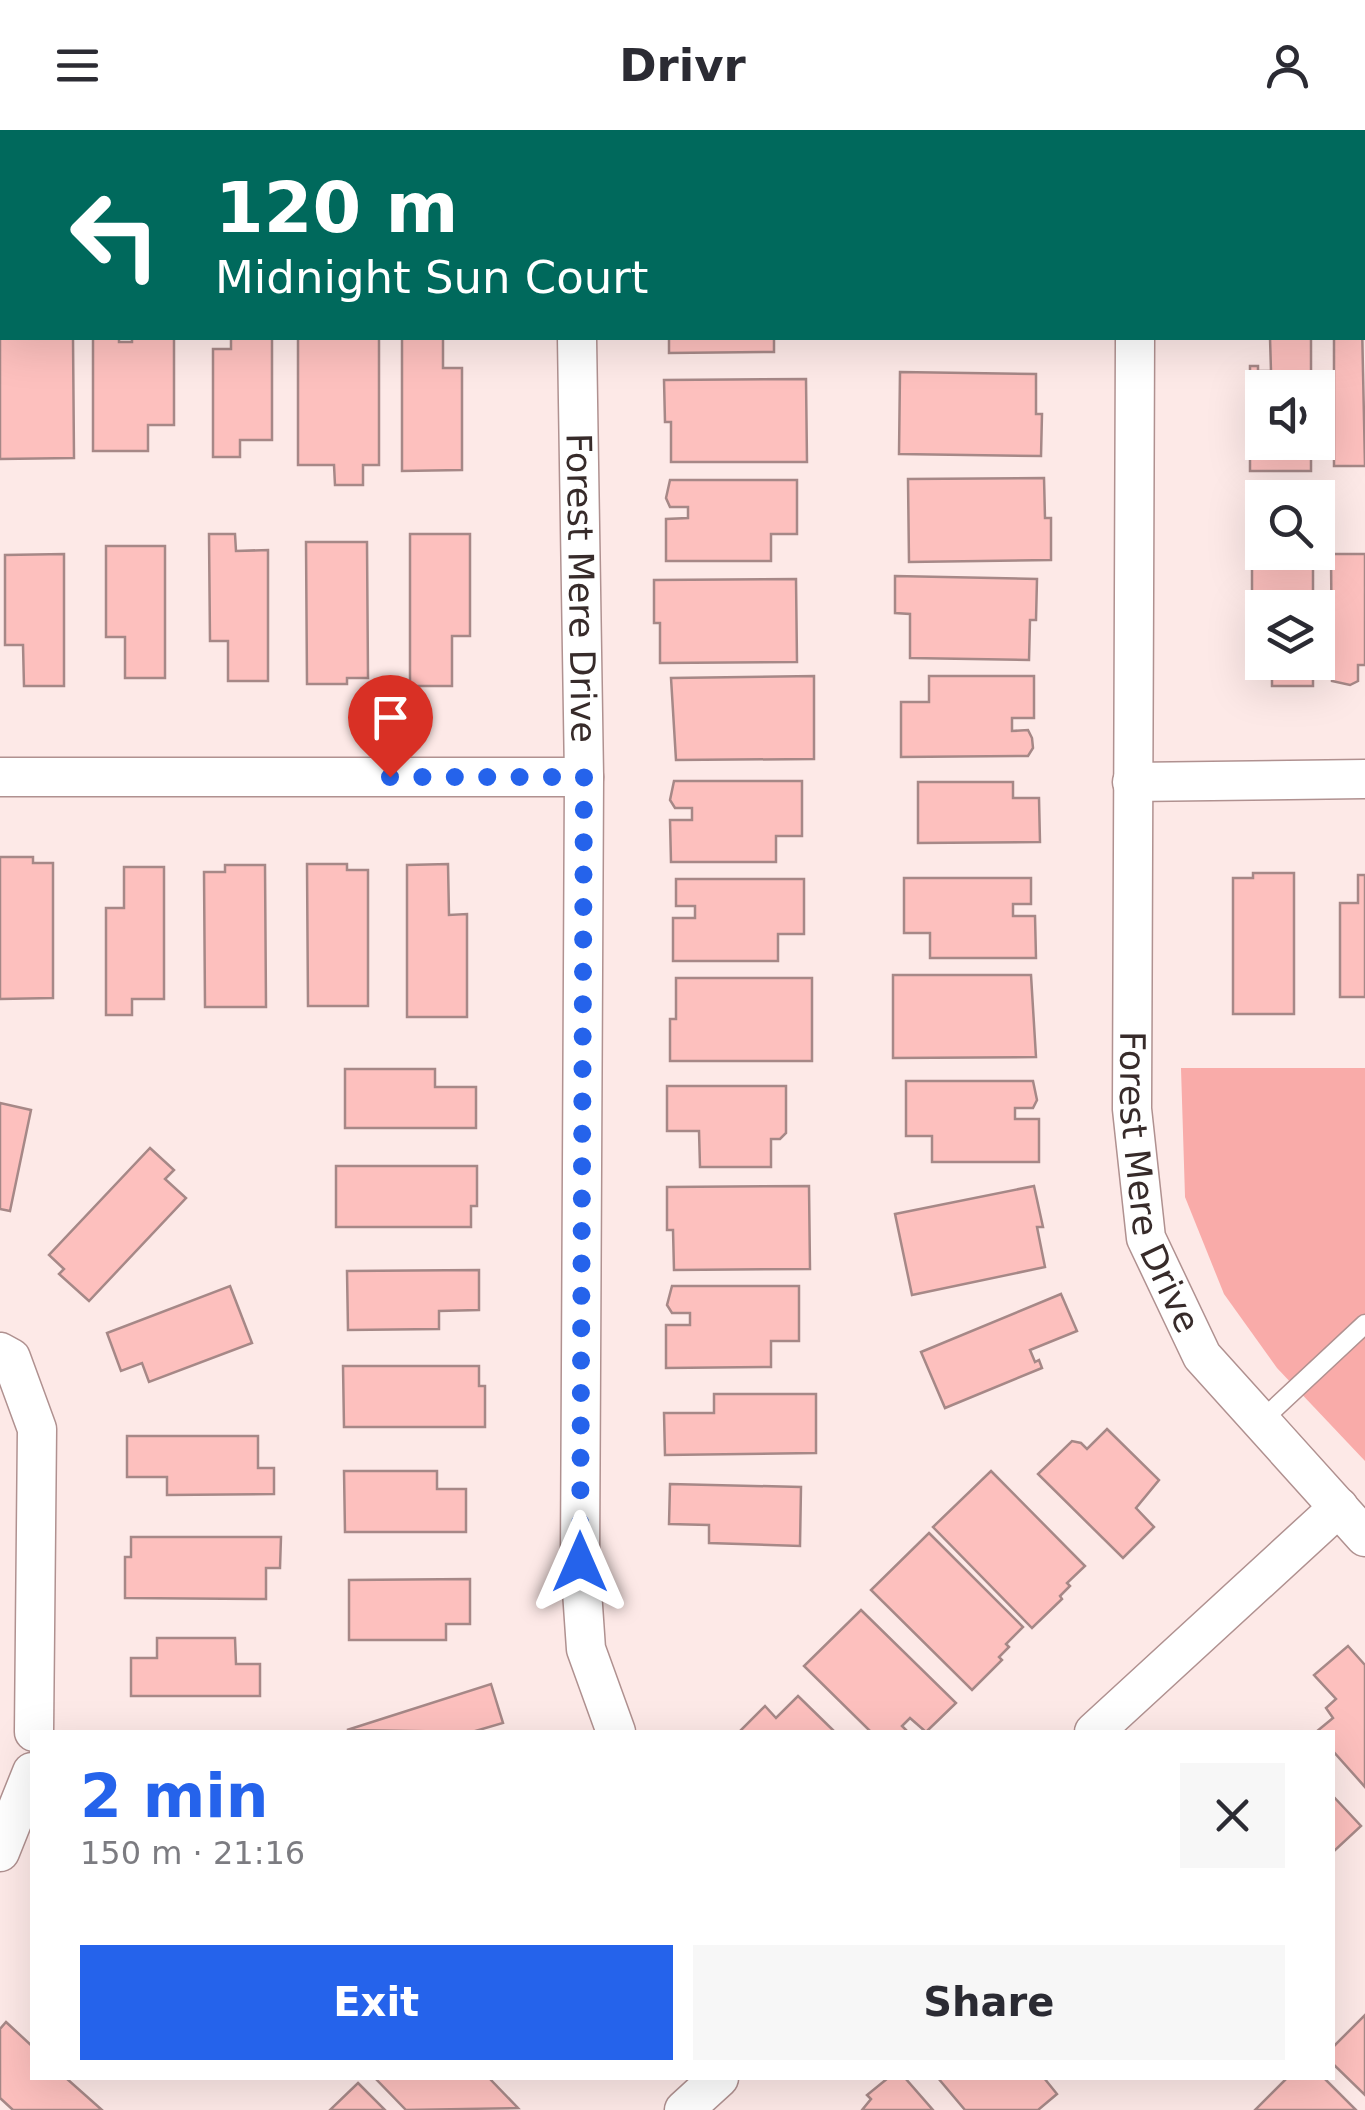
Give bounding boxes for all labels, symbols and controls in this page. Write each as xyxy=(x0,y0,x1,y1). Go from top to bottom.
icon: menu xyxy=(50,38,105,93)
icon: person xyxy=(1260,38,1315,93)
text: Drivr xyxy=(619,39,746,92)
text: 120 m xyxy=(215,167,458,249)
icon: left xyxy=(50,170,180,300)
text: Midnight Sun Court xyxy=(215,251,648,304)
map controls xyxy=(1245,370,1335,680)
button: sound xyxy=(1245,370,1335,460)
street label: Forest Mere Drive xyxy=(559,433,603,743)
button: search xyxy=(1245,480,1335,570)
button: layers xyxy=(1245,590,1335,680)
pin xyxy=(348,675,433,778)
icon: arrive xyxy=(363,690,418,745)
street label: Forest Mere Drive xyxy=(1112,1031,1208,1339)
position arrow xyxy=(528,1510,632,1614)
text: 2 min xyxy=(80,1761,268,1831)
button: close xyxy=(1180,1763,1285,1868)
text: 150 m · 21:16 xyxy=(80,1834,305,1872)
button: Exit xyxy=(80,1945,673,2060)
button: Share xyxy=(693,1945,1285,2060)

